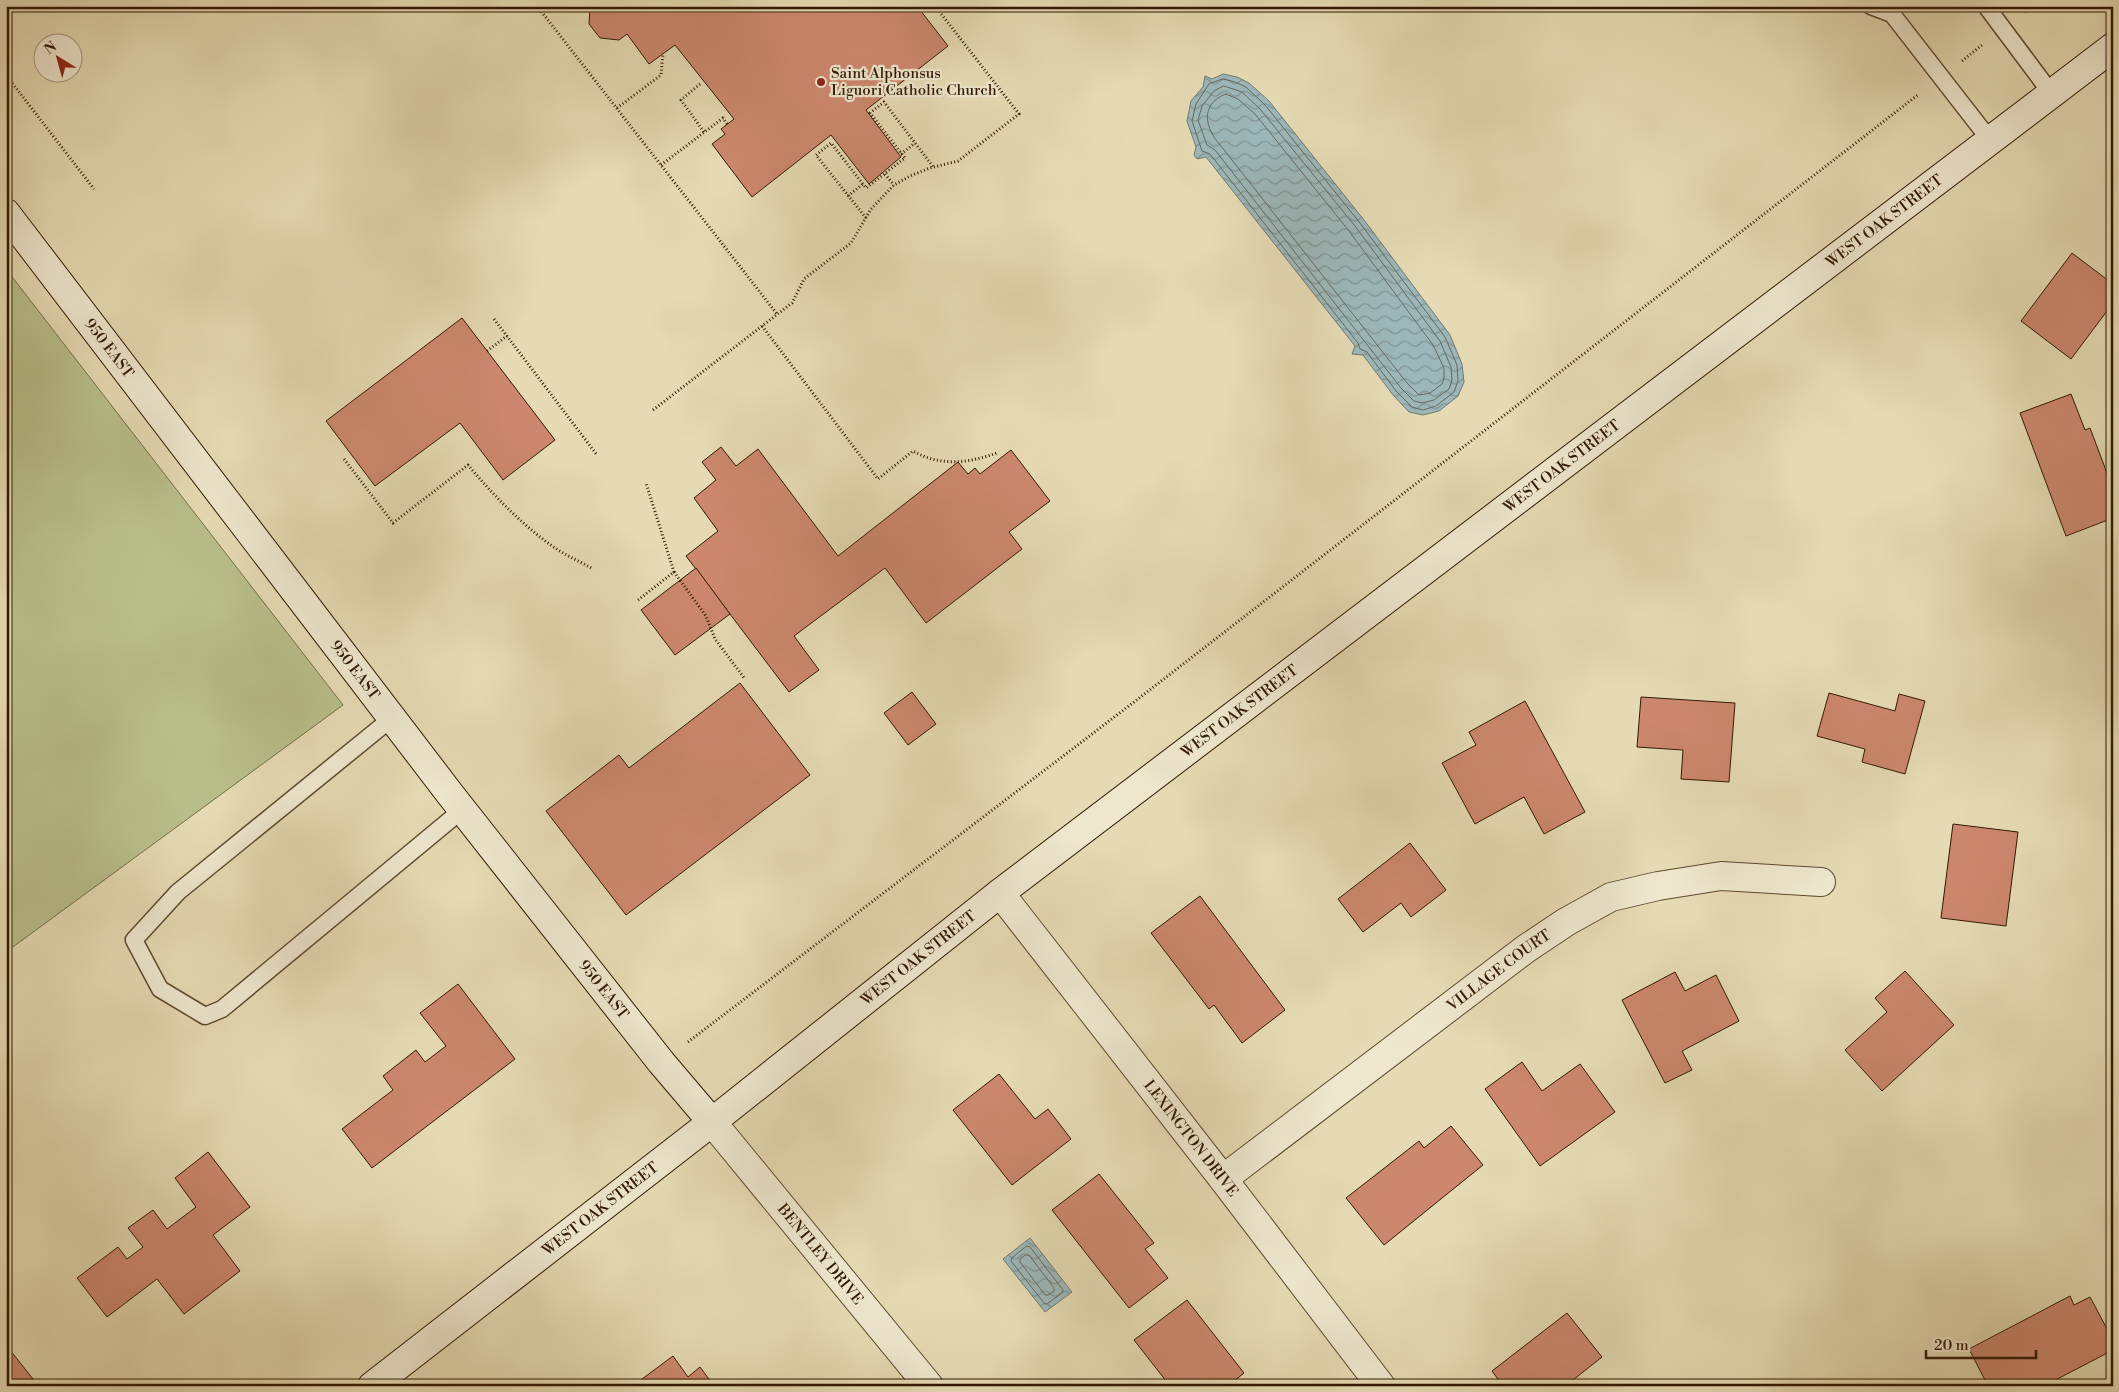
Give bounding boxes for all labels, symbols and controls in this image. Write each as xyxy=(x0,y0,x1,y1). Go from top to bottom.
north arrow xyxy=(32,32,82,82)
text: N xyxy=(41,38,61,59)
place label: Saint Alphonsus Liguori Catholic Church xyxy=(831,64,997,100)
marker: Saint Alphonsus Liguori Catholic Church xyxy=(815,76,827,88)
street label: WEST OAK STREET xyxy=(1821,170,1947,272)
street label: 950 EAST xyxy=(80,314,138,382)
street label: WEST OAK STREET xyxy=(1499,415,1624,517)
street label: 950 EAST xyxy=(326,636,384,704)
street label: WEST OAK STREET xyxy=(1176,660,1302,762)
street label: WEST OAK STREET xyxy=(856,906,980,1010)
street label: VILLAGE COURT xyxy=(1442,925,1555,1016)
street label: 950 EAST xyxy=(575,956,633,1023)
street label: LEXINGTON DRIVE xyxy=(1140,1076,1243,1200)
street label: WEST OAK STREET xyxy=(538,1157,663,1260)
street label: BENTLEY DRIVE xyxy=(773,1199,868,1308)
scale bar xyxy=(1926,1327,2036,1359)
text: 20 m xyxy=(1934,1336,1969,1355)

